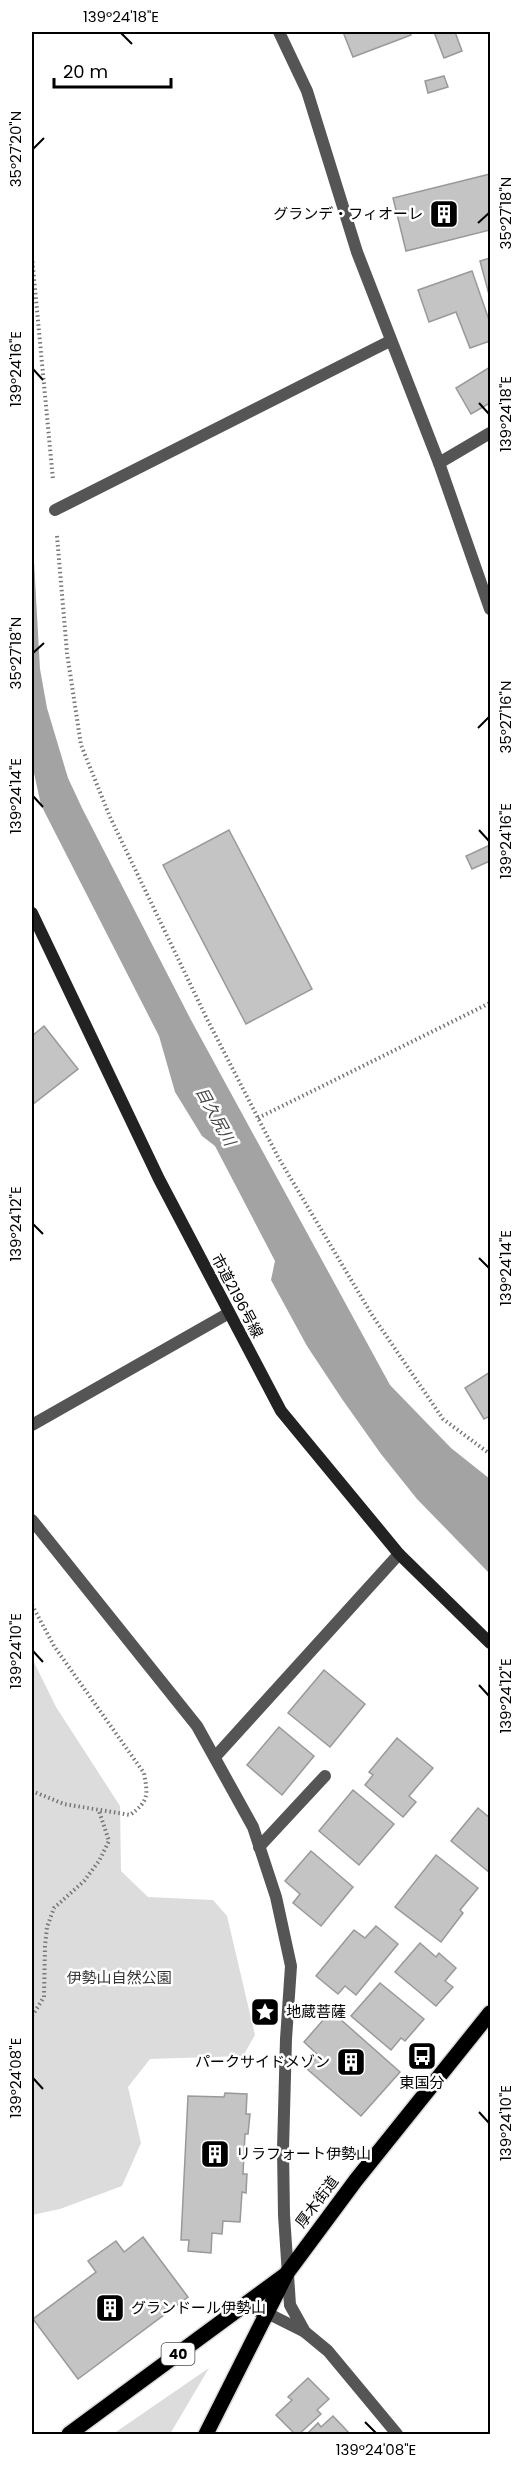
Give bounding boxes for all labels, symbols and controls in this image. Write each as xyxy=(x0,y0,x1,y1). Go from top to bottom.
text: 139°24'18"E xyxy=(83,6,159,27)
scale bar xyxy=(54,51,171,89)
text: 20 m xyxy=(63,59,108,84)
text: 35°27'20"N xyxy=(5,111,26,187)
text: 35°27'18"N xyxy=(495,177,516,249)
building icon: グランデ・フィオーレ xyxy=(428,198,460,230)
place label: グランデ・フィオーレ xyxy=(273,203,423,224)
text: 139°24'16"E xyxy=(5,331,26,407)
text: 139°24'18"E xyxy=(495,376,516,452)
text: 35°27'18"N xyxy=(5,617,26,689)
text: 35°27'16"N xyxy=(495,681,516,753)
text: 139°24'14"E xyxy=(5,758,26,834)
text: 139°24'16"E xyxy=(495,803,516,879)
water label: 目久尻川 xyxy=(190,1083,242,1152)
text: 139°24'12"E xyxy=(5,1186,26,1262)
text: 139°24'14"E xyxy=(495,1230,516,1306)
street label: 市道2196号線 xyxy=(206,1250,268,1341)
text: 139°24'10"E xyxy=(5,1613,26,1689)
text: 139°24'12"E xyxy=(495,1658,516,1734)
park label: 伊勢山自然公園 xyxy=(66,1967,172,1988)
place icon: 地蔵菩薩 xyxy=(249,1996,281,2028)
place label: 地蔵菩薩 xyxy=(286,2001,346,2022)
text: 139°24'08"E xyxy=(5,2038,26,2118)
bus stop icon: 東国分 xyxy=(406,2040,438,2072)
building icon: パークサイドメゾン xyxy=(335,2046,367,2078)
place label: パークサイドメゾン xyxy=(195,2051,330,2072)
place label: 東国分 xyxy=(399,2072,445,2093)
text: 139°24'10"E xyxy=(495,2085,516,2161)
building icon: リラフォート伊勢山 xyxy=(199,2138,231,2170)
place label: リラフォート伊勢山 xyxy=(236,2143,371,2164)
street label: 厚木街道 xyxy=(290,2171,343,2232)
building icon: グランドール伊勢山 xyxy=(94,2292,126,2324)
place label: グランドール伊勢山 xyxy=(131,2297,266,2318)
road number: 40 xyxy=(162,2343,195,2365)
text: 139°24'08"E xyxy=(336,2439,416,2460)

